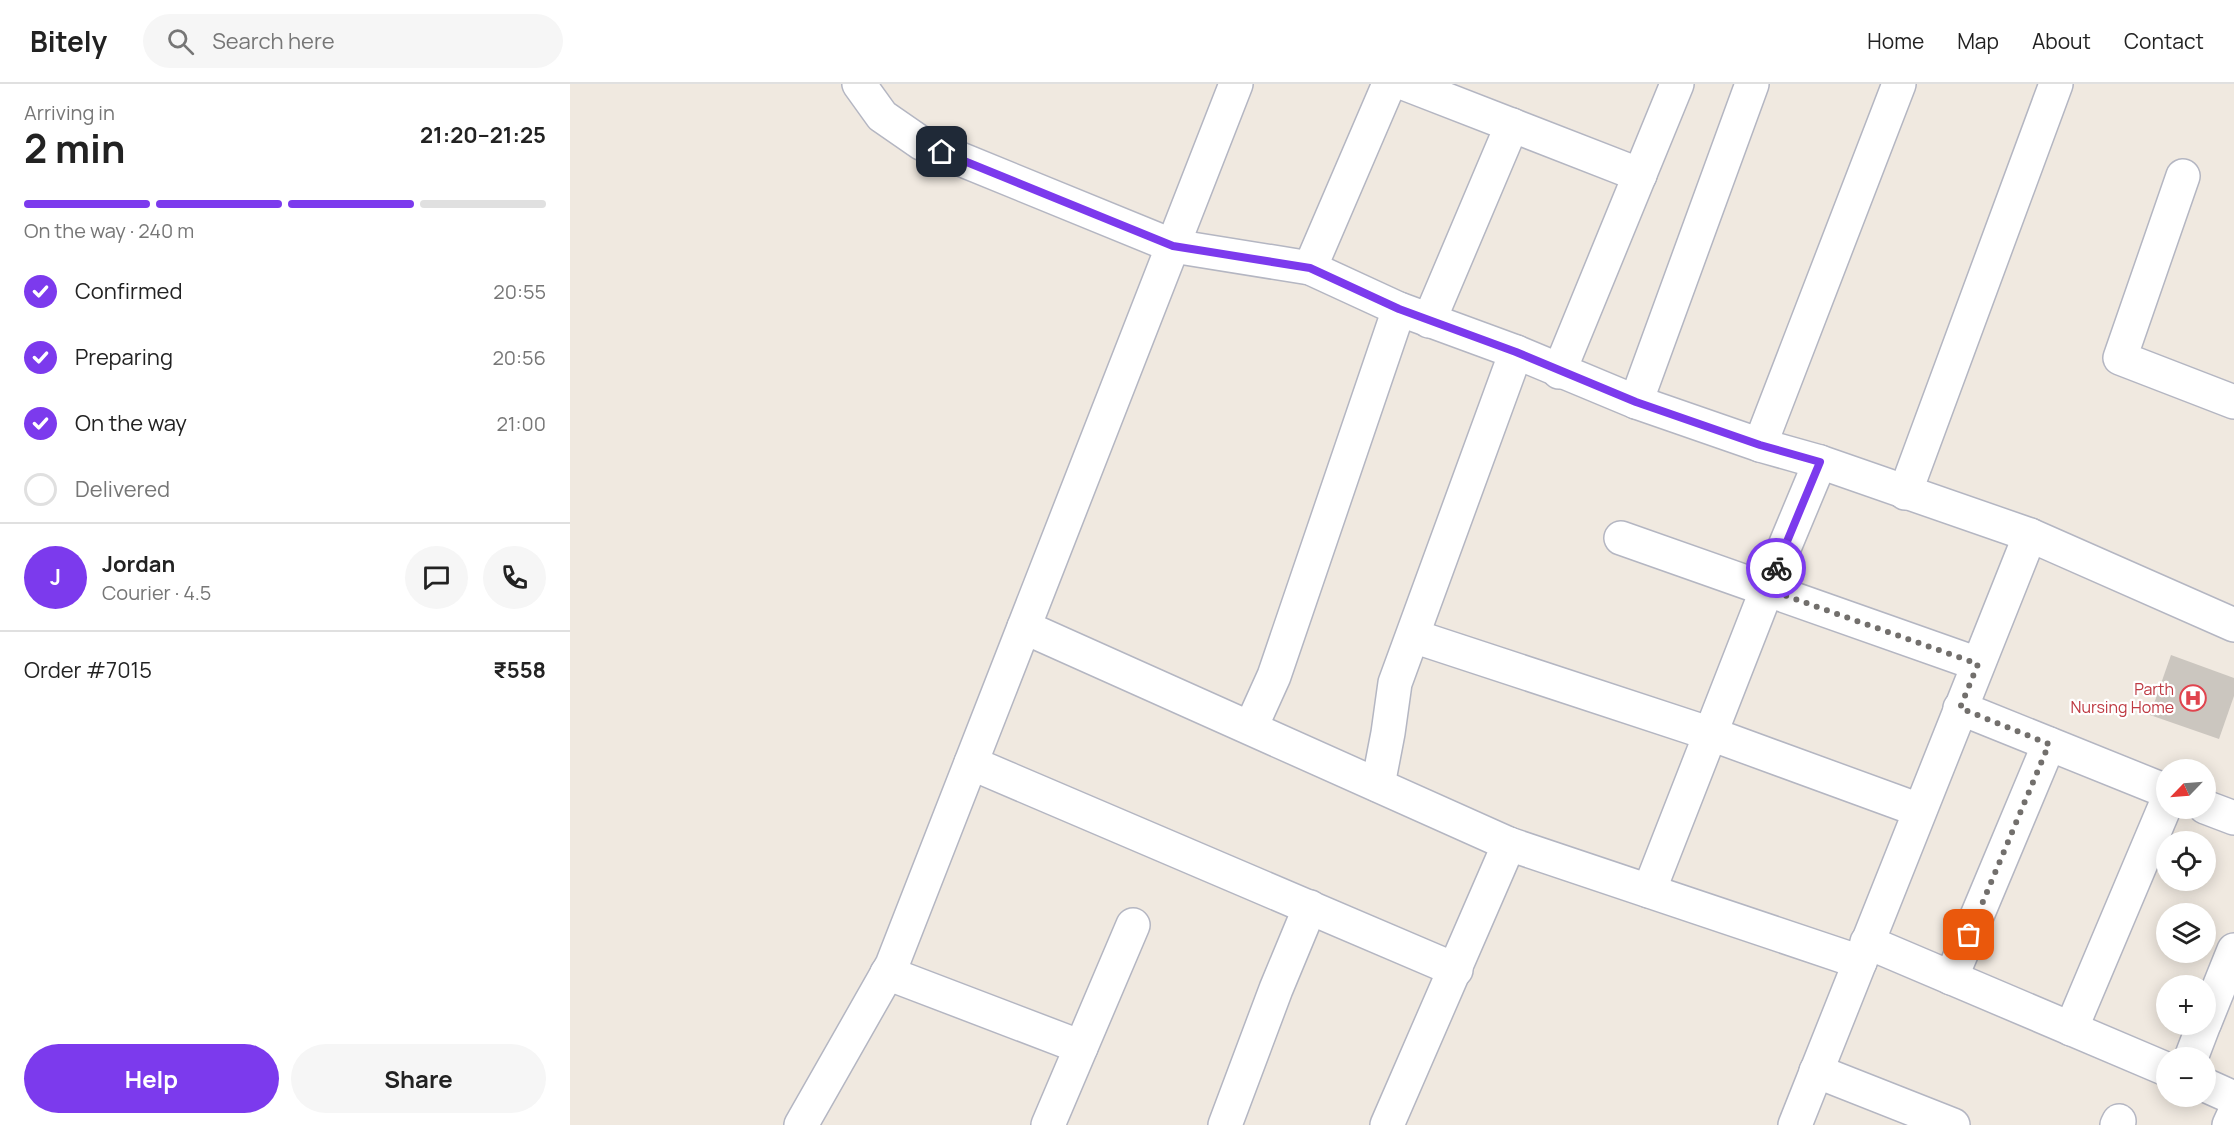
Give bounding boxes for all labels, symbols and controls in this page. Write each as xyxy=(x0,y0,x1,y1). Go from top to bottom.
search box xyxy=(143,14,563,68)
text: Bitely xyxy=(30,22,107,60)
icon: search xyxy=(164,25,197,58)
text: Search here xyxy=(212,26,335,56)
text: Home xyxy=(1867,27,1924,55)
text: Map xyxy=(1957,27,1999,55)
text: About xyxy=(2032,27,2091,55)
text: Contact xyxy=(2124,27,2204,55)
text: Arriving in xyxy=(24,99,115,126)
text: 21:20–21:25 xyxy=(420,120,546,150)
text: 2 min xyxy=(24,121,125,175)
pin xyxy=(916,126,967,177)
icon: home xyxy=(925,135,958,168)
text: On the way · 240 m xyxy=(24,217,194,244)
icon: check xyxy=(24,275,57,308)
text: Confirmed xyxy=(75,276,183,306)
text: 20:55 xyxy=(493,278,546,305)
icon: check xyxy=(24,341,57,374)
text: Preparing xyxy=(75,342,173,372)
text: 20:56 xyxy=(492,344,546,371)
icon: check xyxy=(24,407,57,440)
text: On the way xyxy=(75,408,187,438)
text: 21:00 xyxy=(496,410,546,437)
text: Delivered xyxy=(75,474,170,504)
courier xyxy=(1746,538,1806,598)
button: chat xyxy=(405,546,468,609)
button: phone xyxy=(483,546,546,609)
text: Jordan xyxy=(102,549,175,579)
icon: bike xyxy=(1760,552,1793,585)
text: J xyxy=(50,562,61,592)
text: Courier · 4.5 xyxy=(102,579,211,606)
text: Order #7015 xyxy=(24,655,152,685)
text: ₹558 xyxy=(493,655,546,685)
place label: Parth Nursing Home xyxy=(2071,678,2174,718)
hospital icon: Parth Nursing Home xyxy=(2178,683,2208,713)
north arrow xyxy=(2156,759,2216,819)
map controls xyxy=(2156,759,2216,1107)
button: locate xyxy=(2156,831,2216,891)
button: layers xyxy=(2156,903,2216,963)
pin xyxy=(1943,909,1994,960)
icon: bag xyxy=(1952,918,1985,951)
button: + xyxy=(2156,975,2216,1035)
button: Help xyxy=(24,1044,279,1113)
button: Share xyxy=(291,1044,546,1113)
button: − xyxy=(2156,1047,2216,1107)

